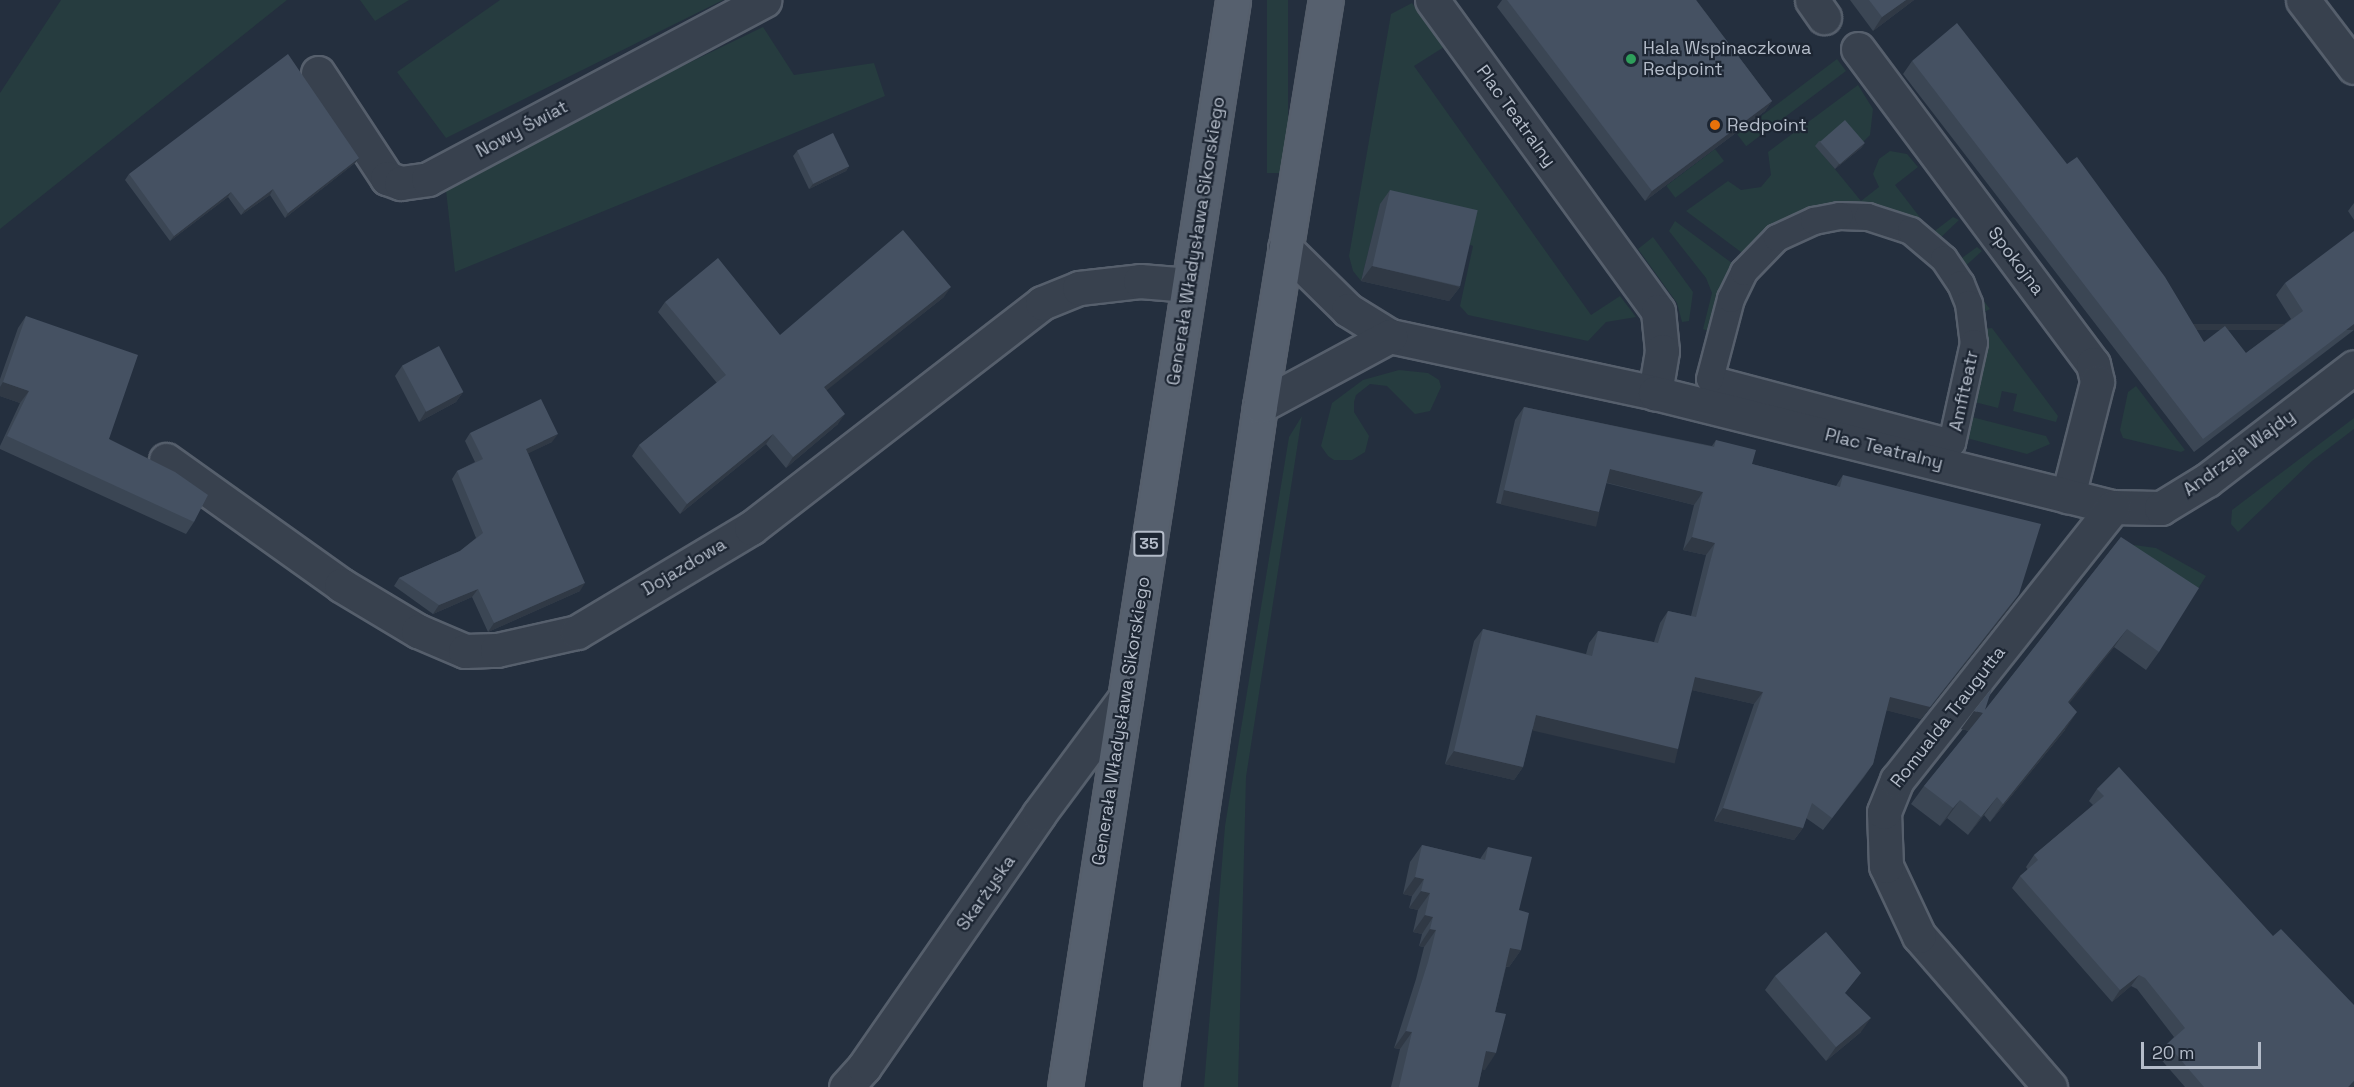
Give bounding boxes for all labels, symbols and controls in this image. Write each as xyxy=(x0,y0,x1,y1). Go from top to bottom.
place label: Hala Wspinaczkowa Redpoint xyxy=(1643,38,1812,80)
marker: Hala Wspinaczkowa Redpoint xyxy=(1624,52,1638,66)
street label: Plac Teatralny xyxy=(1472,61,1560,171)
street label: Generała Władysława Sikorskiego xyxy=(1162,95,1230,387)
street label: Nowy Świat xyxy=(472,96,572,162)
place label: Redpoint xyxy=(1727,114,1807,136)
marker: Redpoint xyxy=(1708,118,1722,132)
street label: Spokojna xyxy=(1983,223,2049,299)
street label: Amfiteatr xyxy=(1945,349,1983,433)
street label: Andrzeja Wajdy xyxy=(2179,405,2299,501)
street label: Plac Teatralny xyxy=(1823,424,1945,474)
road number: 35 xyxy=(1132,531,1166,557)
street label: Dojazdowa xyxy=(638,534,730,600)
street label: Generała Władysława Sikorskiego xyxy=(1087,575,1155,867)
street label: Romualda Traugutta xyxy=(1886,642,2010,792)
street label: Skarżyska xyxy=(952,851,1020,935)
scale bar xyxy=(2144,1030,2264,1068)
text: 20 m xyxy=(2152,1041,2195,1064)

